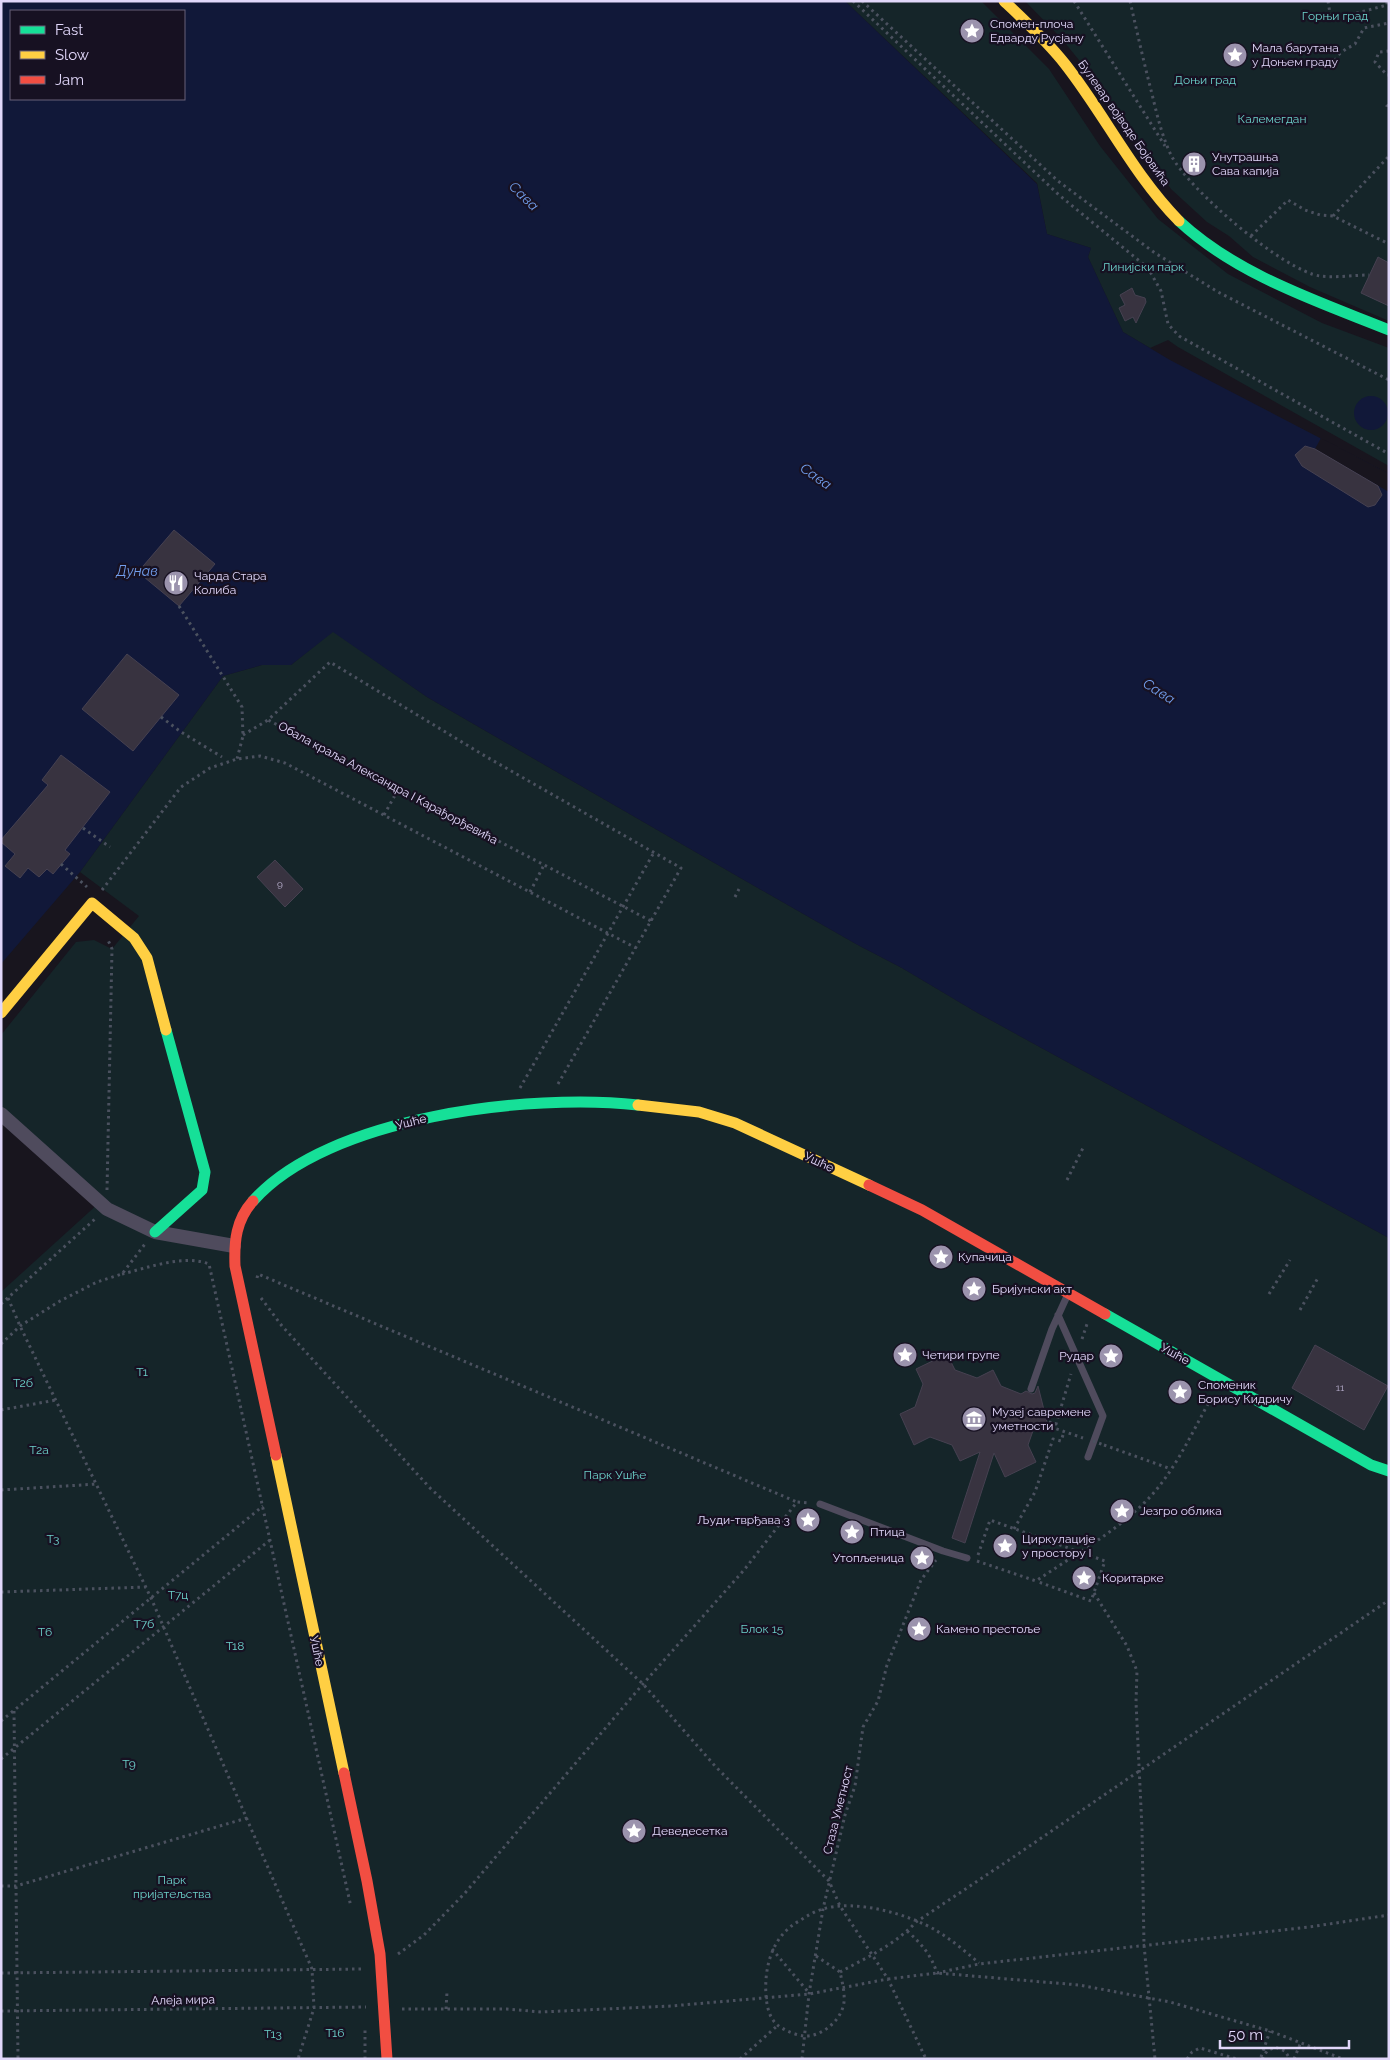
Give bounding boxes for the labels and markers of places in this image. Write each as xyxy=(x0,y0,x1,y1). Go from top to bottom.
place label: Спомен-плоча Едварду Русјану xyxy=(990,17,1084,45)
place icon: Спомен-плоча Едварду Русјану xyxy=(959,18,985,44)
place label: Мала барутана у Доњем граду xyxy=(1252,41,1339,69)
place icon: Мала барутана у Доњем граду xyxy=(1222,42,1248,68)
place label: Унутрашња Сава капија xyxy=(1212,150,1279,178)
building icon: Унутрашња Сава капија xyxy=(1181,151,1207,177)
place label: Чарда Стара Колиба xyxy=(194,569,267,597)
restaurant icon: Чарда Стара Колиба xyxy=(163,570,189,596)
place icon: Купачица xyxy=(928,1244,954,1270)
place label: Купачица xyxy=(958,1250,1012,1264)
place icon: Бријунски акт xyxy=(961,1276,987,1302)
place label: Бријунски акт xyxy=(992,1282,1072,1296)
place icon: Четири групе xyxy=(892,1342,918,1368)
place icon: Рудар xyxy=(1098,1343,1124,1369)
place label: Четири групе xyxy=(922,1348,1000,1362)
place label: Рудар xyxy=(1059,1349,1094,1363)
place label: Споменик Борису Кидричу xyxy=(1198,1378,1293,1406)
place icon: Споменик Борису Кидричу xyxy=(1167,1379,1193,1405)
place label: Музеј савремене уметности xyxy=(992,1405,1091,1433)
museum icon: Музеј савремене уметности xyxy=(961,1406,987,1432)
place icon: Језгро облика xyxy=(1109,1498,1135,1524)
place label: Језгро облика xyxy=(1140,1504,1222,1518)
place icon: Људи-тврђава 3 xyxy=(795,1507,821,1533)
place label: Људи-тврђава 3 xyxy=(697,1513,790,1527)
place icon: Птица xyxy=(839,1519,865,1545)
place label: Птица xyxy=(870,1525,905,1539)
place label: Циркулације у простору I xyxy=(1022,1532,1095,1560)
place icon: Циркулације у простору I xyxy=(992,1533,1018,1559)
place icon: Утопљеница xyxy=(909,1545,935,1571)
place label: Утопљеница xyxy=(833,1551,904,1565)
place icon: Коритарке xyxy=(1071,1565,1097,1591)
place label: Коритарке xyxy=(1102,1571,1164,1585)
place icon: Камено престоље xyxy=(906,1616,932,1642)
place label: Камено престоље xyxy=(936,1622,1040,1636)
place icon: Деведесетка xyxy=(621,1818,647,1844)
place label: Деведесетка xyxy=(652,1824,728,1838)

